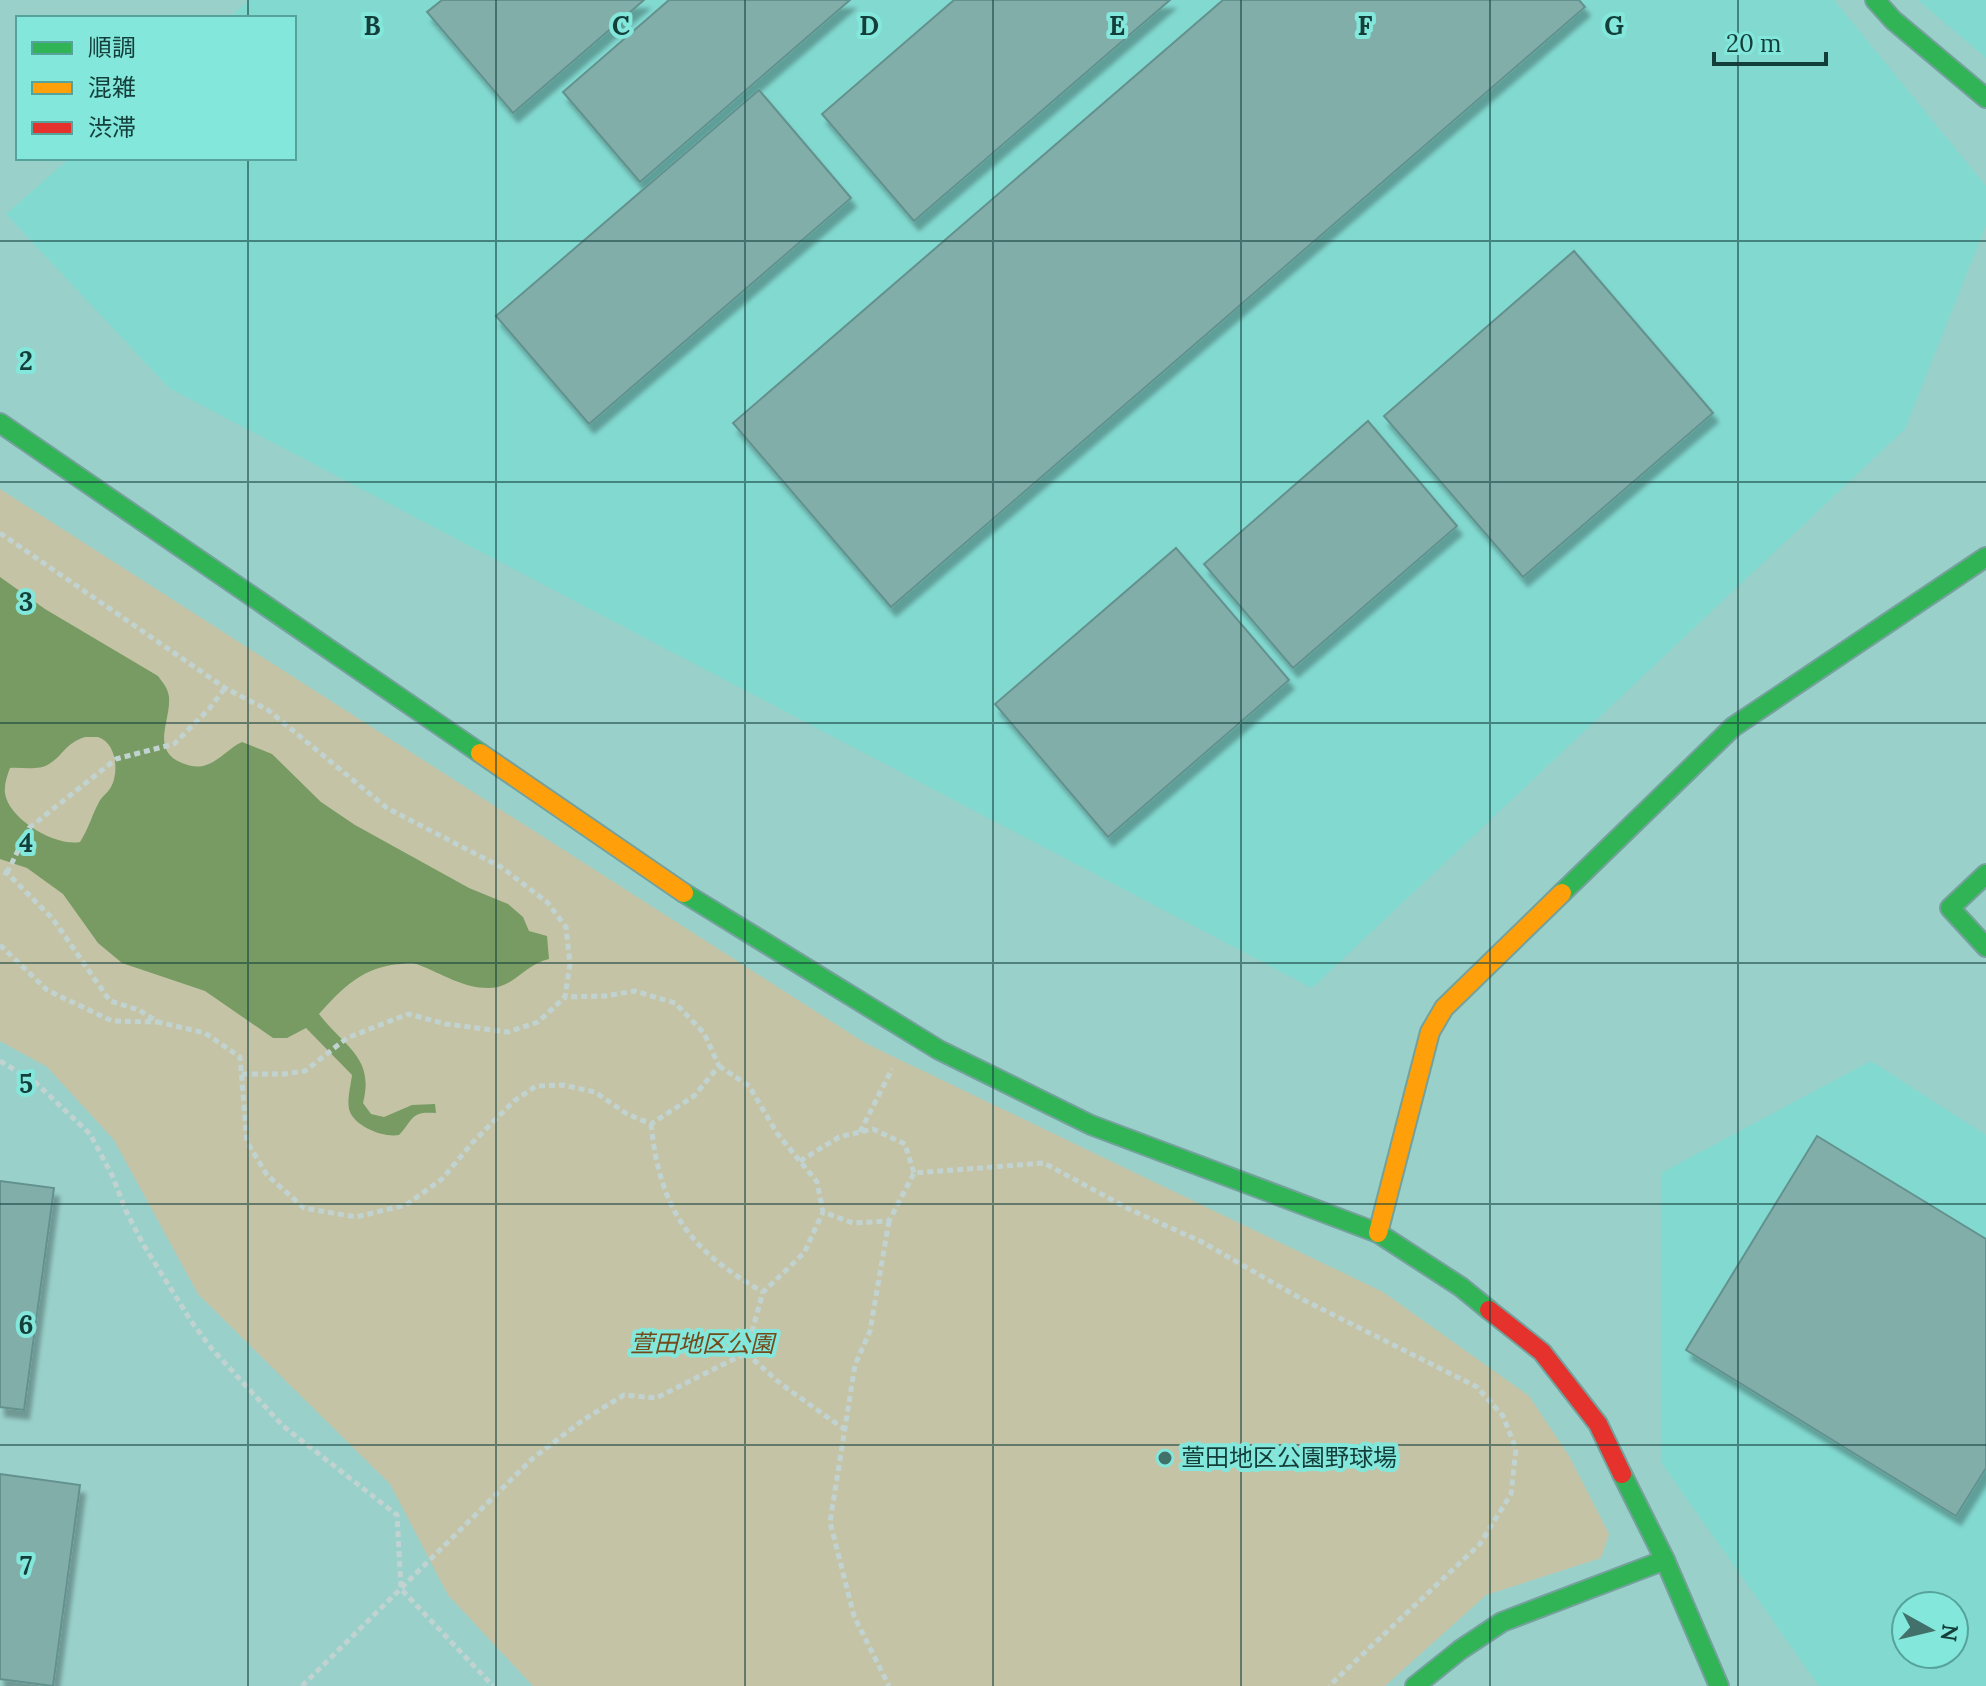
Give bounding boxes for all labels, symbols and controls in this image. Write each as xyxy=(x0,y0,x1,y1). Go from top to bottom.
text: B xyxy=(363,9,381,42)
text: C xyxy=(612,9,630,42)
text: D xyxy=(859,9,879,42)
text: E xyxy=(1109,9,1125,42)
text: F xyxy=(1358,9,1373,42)
text: G xyxy=(1604,9,1624,42)
legend xyxy=(16,16,296,160)
scale bar xyxy=(1714,16,1826,66)
text: 20 m xyxy=(1726,28,1782,59)
text: 順調 xyxy=(88,32,136,63)
text: 混雑 xyxy=(88,72,136,103)
text: 渋滞 xyxy=(88,112,136,143)
text: 2 xyxy=(19,344,33,377)
text: 3 xyxy=(19,585,33,618)
text: 4 xyxy=(19,826,33,859)
text: 5 xyxy=(19,1067,33,1100)
text: 6 xyxy=(19,1308,33,1341)
park label: 萱田地区公園 xyxy=(630,1328,777,1359)
place label: 萱田地区公園野球場 xyxy=(1181,1442,1397,1473)
marker: 萱田地区公園野球場 xyxy=(1156,1449,1174,1467)
text: 7 xyxy=(20,1549,32,1582)
north arrow xyxy=(1890,1590,1970,1670)
text: N xyxy=(1935,1622,1965,1643)

